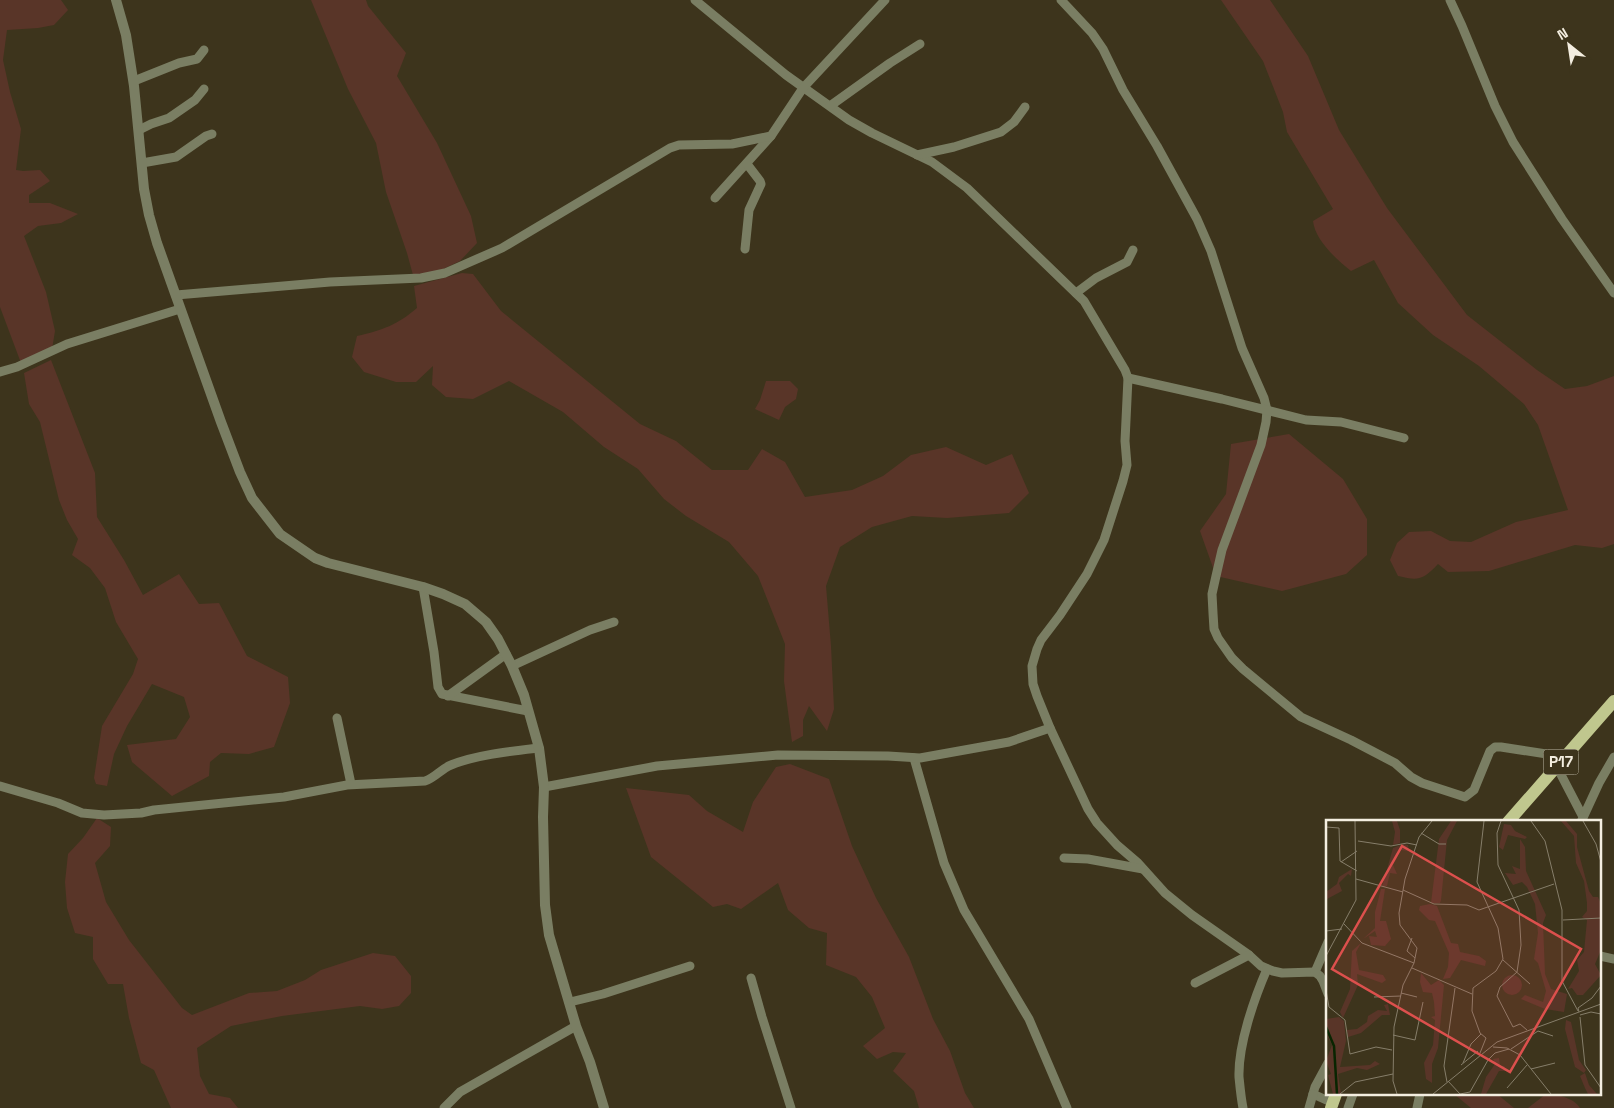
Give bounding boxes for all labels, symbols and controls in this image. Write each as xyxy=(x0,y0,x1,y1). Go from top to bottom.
north arrow xyxy=(1544,20,1594,70)
text: N xyxy=(1554,24,1571,44)
road number: P17 xyxy=(1544,750,1578,774)
inset map xyxy=(1326,820,1602,1096)

